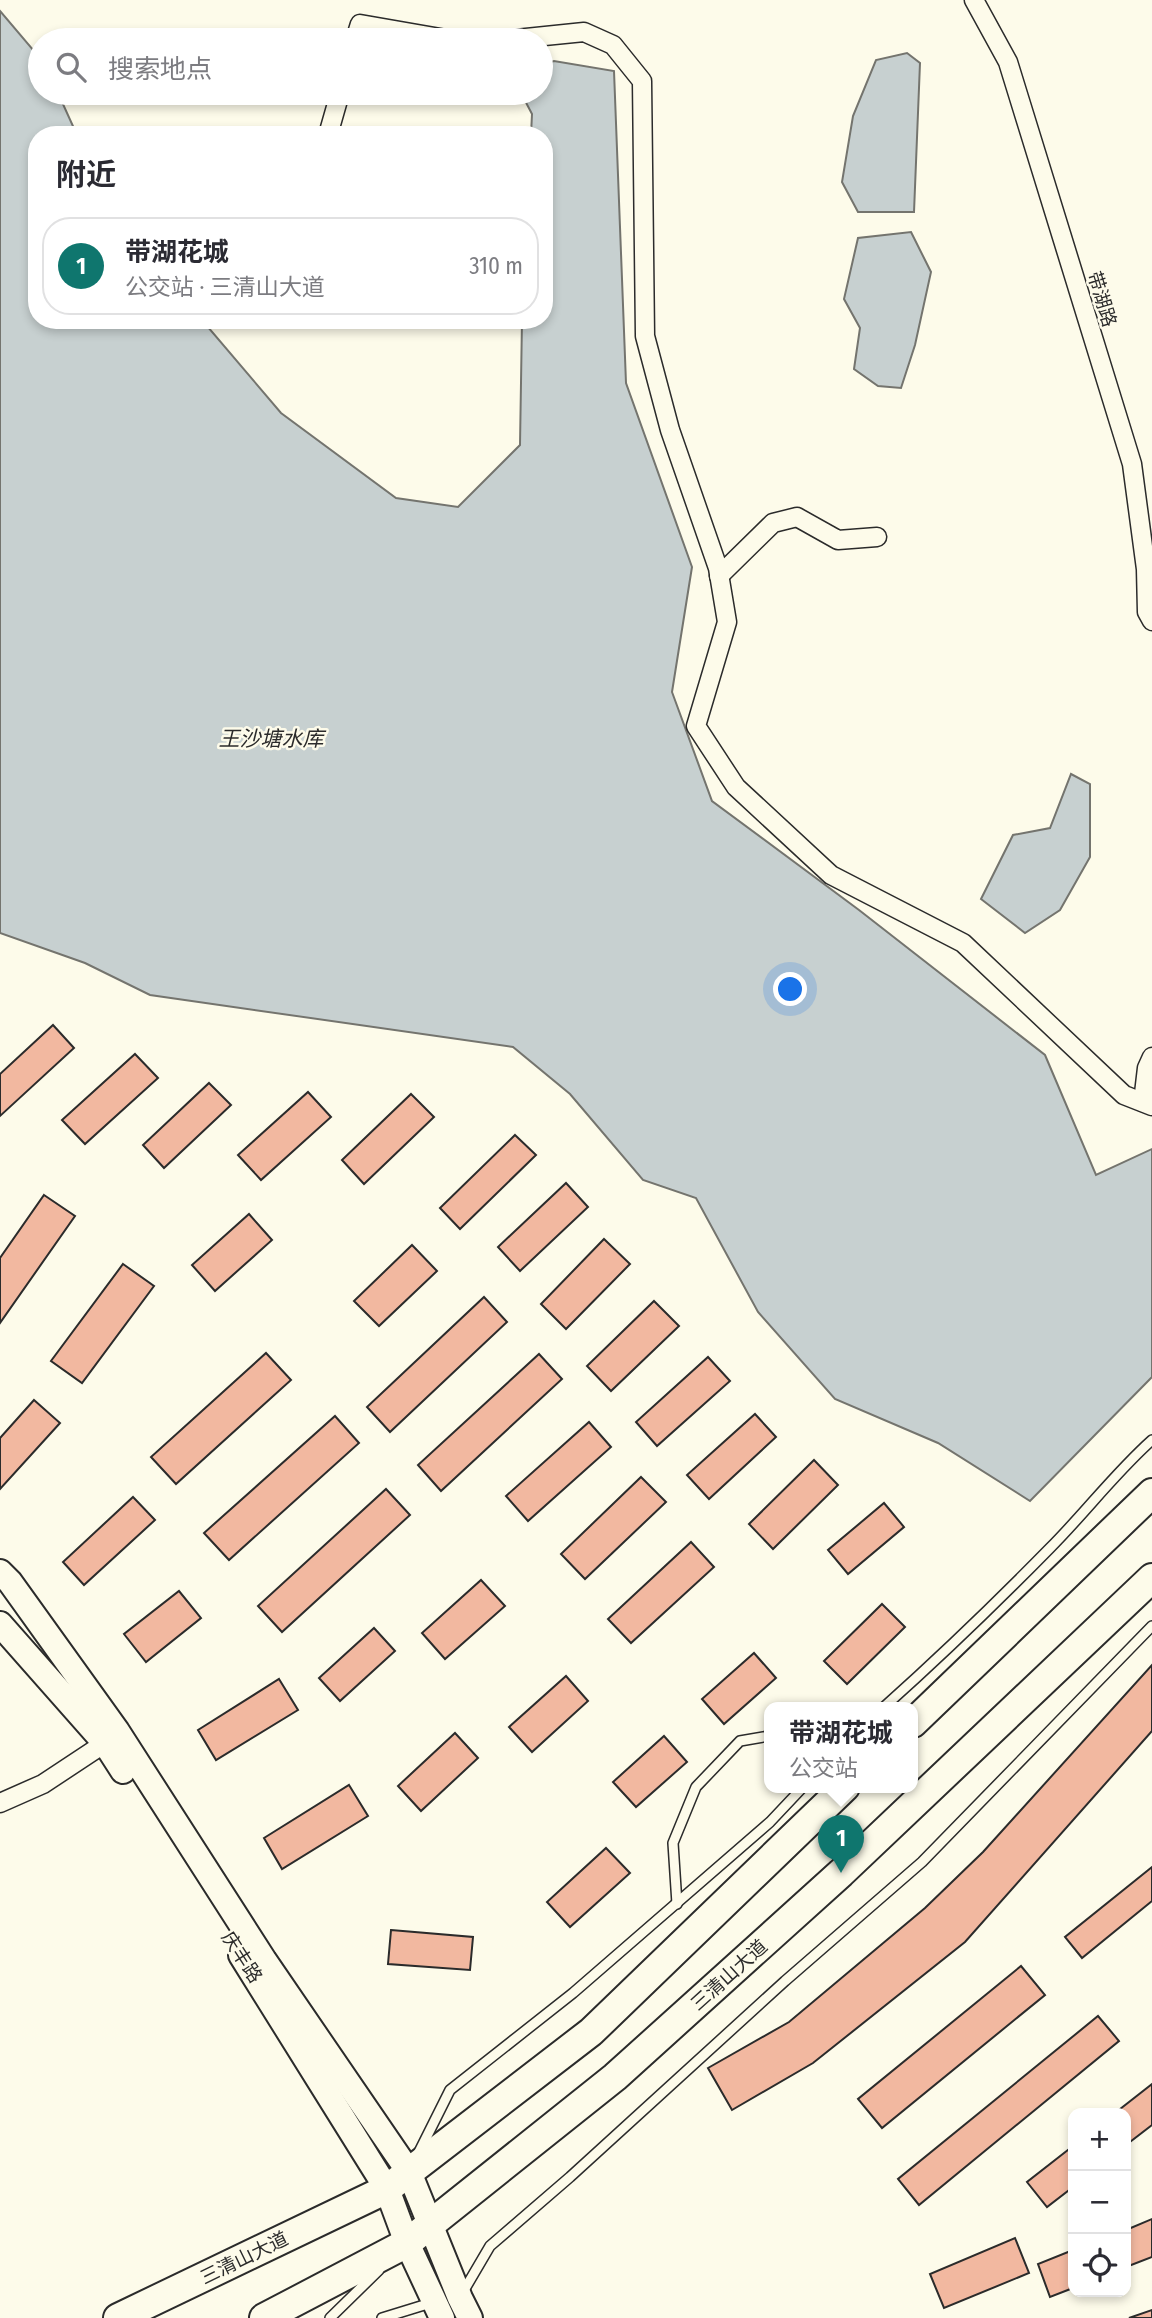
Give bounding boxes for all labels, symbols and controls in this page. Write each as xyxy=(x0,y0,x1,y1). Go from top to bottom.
search box xyxy=(28,28,553,105)
icon: search xyxy=(52,48,90,86)
text: 搜索地点 xyxy=(108,54,212,85)
text: 附近 xyxy=(56,157,116,193)
text: 带湖花城 xyxy=(125,237,229,268)
text: 1 xyxy=(76,252,86,280)
text: 310 m xyxy=(469,252,523,280)
street label: 带湖路 xyxy=(1083,268,1121,330)
text: 公交站 · 三清山大道 xyxy=(125,273,325,301)
water label: 王沙塘水库 xyxy=(219,726,326,752)
your location xyxy=(773,972,807,1006)
popup xyxy=(764,1702,918,1793)
text: 带湖花城 xyxy=(789,1718,893,1749)
text: 公交站 xyxy=(789,1754,858,1782)
pin: 1 xyxy=(818,1815,864,1873)
street label: 庆丰路 xyxy=(217,1927,267,1987)
street label: 三清山大道 xyxy=(686,1935,772,2015)
map controls xyxy=(1068,2108,1131,2297)
button: + xyxy=(1068,2108,1131,2171)
button: − xyxy=(1068,2171,1131,2234)
street label: 三清山大道 xyxy=(196,2227,292,2289)
button: locate xyxy=(1068,2234,1131,2297)

